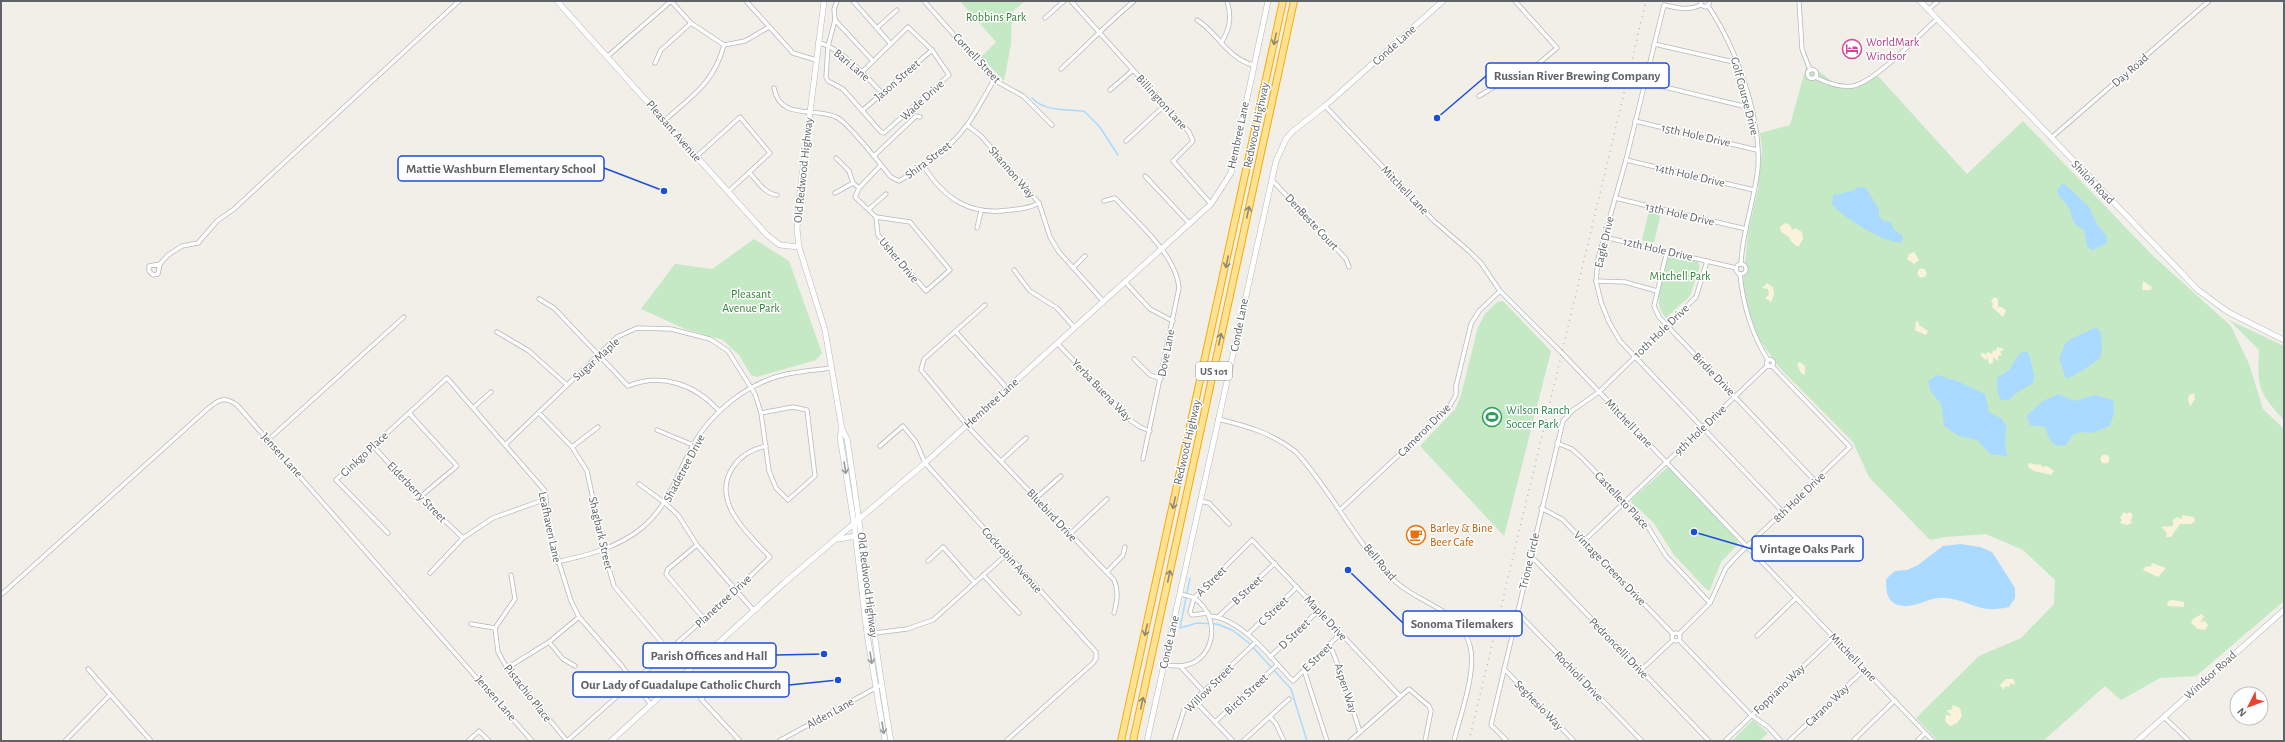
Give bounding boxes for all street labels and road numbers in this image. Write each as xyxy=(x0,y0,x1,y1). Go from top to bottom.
street label: Conde Lane xyxy=(1370,23,1418,67)
street label: Cornell Street xyxy=(951,31,1003,85)
street label: Bari Lane xyxy=(832,47,872,83)
street label: Day Road xyxy=(2109,51,2151,90)
street label: Golf Course Drive xyxy=(1729,56,1761,136)
street label: Jason Street xyxy=(872,57,922,103)
street label: Billington Lane xyxy=(1134,72,1190,132)
street label: Wade Drive xyxy=(898,77,946,123)
street label: Redwood Highway xyxy=(1241,81,1272,169)
street label: Pleasant Avenue xyxy=(644,98,704,164)
street label: Hembree Lane xyxy=(1225,100,1251,170)
street label: Old Redwood Highway xyxy=(791,117,816,223)
street label: 15th Hole Drive xyxy=(1660,121,1732,149)
street label: Shira Street xyxy=(903,139,953,181)
street label: Shannon Way xyxy=(986,144,1038,201)
street label: Shiloh Road xyxy=(2069,158,2117,206)
street label: 14th Hole Drive xyxy=(1654,161,1726,189)
street label: Mitchell Lane xyxy=(1379,163,1431,217)
street label: DenBeste Court xyxy=(1283,191,1341,253)
street label: 13th Hole Drive xyxy=(1644,200,1716,228)
street label: Eagle Drive xyxy=(1592,215,1616,269)
street label: Usher Drive xyxy=(877,235,921,285)
street label: 12th Hole Drive xyxy=(1622,235,1694,263)
street label: Conde Lane xyxy=(1228,297,1250,353)
street label: 10th Hole Drive xyxy=(1631,302,1691,360)
street label: Dove Lane xyxy=(1156,328,1176,378)
street label: Sugar Maple xyxy=(570,335,622,383)
street label: Birdie Drive xyxy=(1691,350,1737,398)
street label: Yerba Buena Way xyxy=(1069,357,1134,424)
road number: US 101 xyxy=(1196,362,1232,380)
street label: Hembree Lane xyxy=(962,376,1020,430)
street label: Mitchell Lane xyxy=(1603,396,1655,450)
street label: Redwood Highway xyxy=(1171,398,1204,486)
street label: Cameron Drive xyxy=(1395,401,1453,459)
street label: 9th Hole Drive xyxy=(1672,402,1728,458)
street label: Ginkgo Place xyxy=(338,429,390,479)
street label: Jensen Lane xyxy=(259,430,305,480)
street label: Shadetree Drive xyxy=(661,432,707,504)
street label: Elderberry Street xyxy=(384,459,449,526)
street label: Castelleto Place xyxy=(1593,469,1651,531)
street label: 8th Hole Drive xyxy=(1771,469,1827,525)
street label: Bluebird Drive xyxy=(1025,486,1079,544)
street label: Leafhaven Lane xyxy=(537,491,563,563)
street label: Shagbark Street xyxy=(587,495,615,571)
street label: Cockrobin Avenue xyxy=(979,525,1045,595)
street label: Vintage Greens Drive xyxy=(1572,529,1648,607)
street label: Old Redwood Highway xyxy=(855,532,880,638)
street label: Trione Circle xyxy=(1517,532,1541,590)
street label: Bell Road xyxy=(1361,541,1399,583)
street label: A Street xyxy=(1194,563,1229,598)
street label: Planetree Drive xyxy=(693,572,753,630)
street label: B Street xyxy=(1229,573,1265,607)
street label: Maple Drive xyxy=(1302,593,1350,643)
street label: C Street xyxy=(1256,594,1290,628)
street label: Conde Lane xyxy=(1157,614,1181,670)
street label: Pedroncelli Drive xyxy=(1587,615,1651,681)
street label: D Street xyxy=(1276,616,1312,652)
street label: Mitchell Lane xyxy=(1827,630,1879,684)
street label: E Street xyxy=(1300,640,1334,674)
street label: Windsor Road xyxy=(2181,648,2239,702)
street label: Rochioli Drive xyxy=(1552,649,1606,703)
street label: Willow Street xyxy=(1182,661,1236,715)
street label: Pistachio Place xyxy=(502,662,554,724)
street label: Aspen Way xyxy=(1331,662,1360,715)
street label: Foppiano Way xyxy=(1751,662,1808,717)
street label: Birch Street xyxy=(1222,671,1270,717)
street label: Jensen Lane xyxy=(473,673,519,723)
street label: Seghesio Way xyxy=(1512,678,1566,733)
street label: Carano Way xyxy=(1803,681,1852,729)
street label: Alden Lane xyxy=(804,695,856,731)

